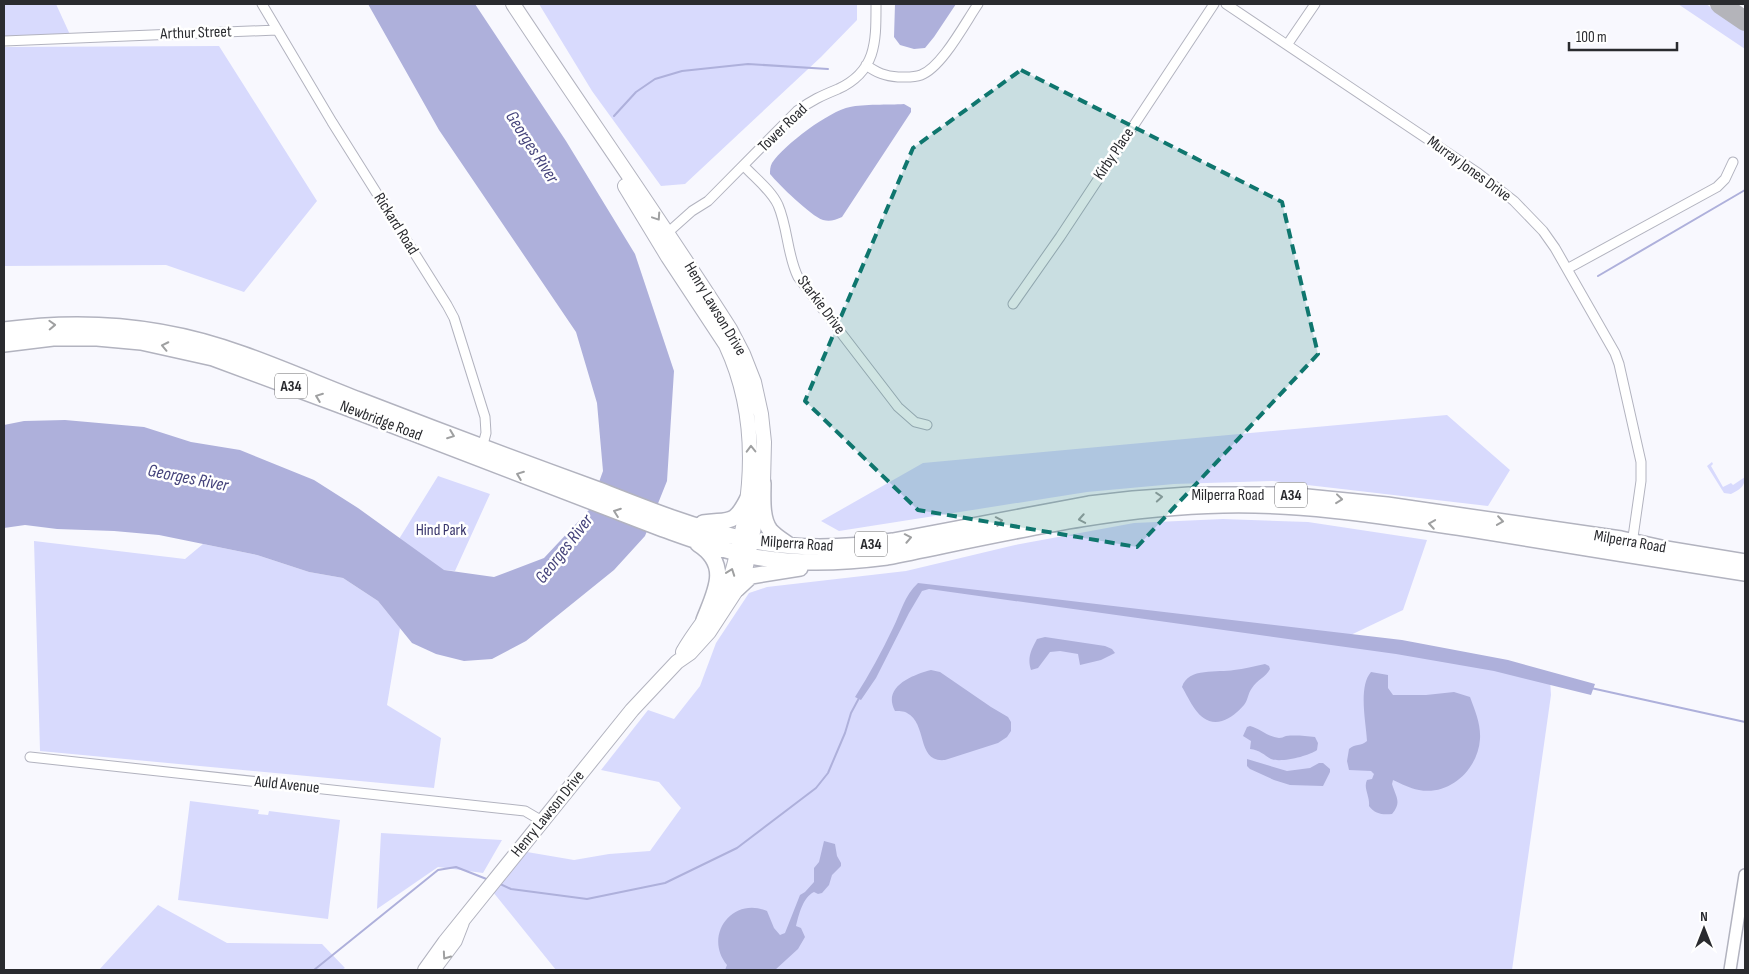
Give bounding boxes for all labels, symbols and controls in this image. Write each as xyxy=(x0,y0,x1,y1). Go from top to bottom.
scale bar xyxy=(1569,20,1676,52)
street label: Arthur Street xyxy=(159,22,232,44)
text: 100 m xyxy=(1576,28,1607,47)
street label: Tower Road xyxy=(754,100,812,156)
water label: Georges River xyxy=(501,107,564,188)
street label: Kirby Place xyxy=(1090,124,1138,184)
street label: Murray Jones Drive xyxy=(1423,132,1515,206)
street label: Rickard Road xyxy=(370,190,422,258)
one-way arrow xyxy=(651,211,660,220)
street label: Henry Lawson Drive xyxy=(680,259,750,359)
street label: Starkie Drive xyxy=(793,272,849,338)
one-way arrow xyxy=(48,319,56,330)
one-way arrow xyxy=(161,342,170,352)
road number: A34 xyxy=(275,374,307,398)
one-way arrow xyxy=(316,393,324,403)
street label: Newbridge Road xyxy=(337,397,425,445)
one-way arrow xyxy=(446,429,455,439)
one-way arrow xyxy=(746,445,756,452)
water label: Georges River xyxy=(146,460,231,496)
one-way arrow xyxy=(516,471,525,481)
road number: A34 xyxy=(1275,482,1307,508)
street label: Milperra Road xyxy=(1192,486,1264,505)
one-way arrow xyxy=(1155,491,1163,502)
one-way arrow xyxy=(1335,493,1343,504)
one-way arrow xyxy=(613,508,622,518)
water label: Georges River xyxy=(531,510,598,588)
one-way arrow xyxy=(1077,513,1086,523)
one-way arrow xyxy=(1496,515,1504,526)
one-way arrow xyxy=(994,516,1003,527)
one-way arrow xyxy=(1428,519,1437,529)
park label: Hind Park xyxy=(416,521,466,540)
street label: Milperra Road xyxy=(1592,526,1668,558)
street label: Milperra Road xyxy=(760,532,834,556)
road number: A34 xyxy=(855,532,887,556)
one-way arrow xyxy=(904,534,912,544)
one-way arrow xyxy=(725,569,735,577)
street label: Henry Lawson Drive xyxy=(507,767,589,861)
street label: Auld Avenue xyxy=(253,772,320,798)
north arrow xyxy=(1679,904,1729,954)
text: N xyxy=(1700,908,1708,925)
one-way arrow xyxy=(443,950,452,960)

